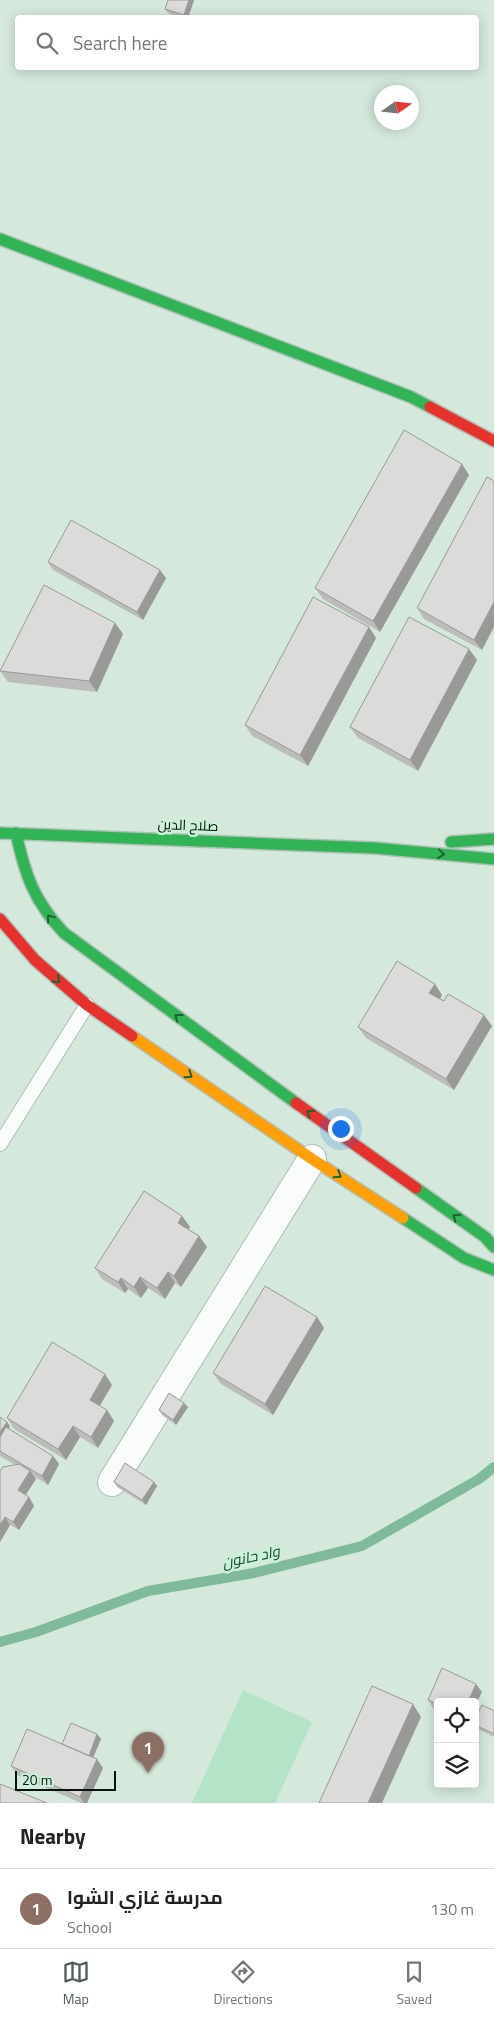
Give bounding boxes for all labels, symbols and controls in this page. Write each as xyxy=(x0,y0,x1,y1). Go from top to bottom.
search box xyxy=(15,15,479,70)
text: Search here xyxy=(73,28,167,57)
icon: search xyxy=(33,29,61,57)
north arrow xyxy=(374,85,419,130)
street label: صلاح الدين xyxy=(157,813,219,836)
one-way arrow xyxy=(437,848,445,859)
one-way arrow xyxy=(47,914,56,924)
one-way arrow xyxy=(52,974,61,983)
one-way arrow xyxy=(175,1015,184,1023)
one-way arrow xyxy=(183,1069,193,1078)
one-way arrow xyxy=(306,1110,315,1119)
your location xyxy=(328,1116,354,1142)
one-way arrow xyxy=(333,1169,342,1179)
one-way arrow xyxy=(453,1214,462,1223)
water label: واد حانون xyxy=(220,1539,283,1574)
map controls xyxy=(434,1698,479,1788)
button: locate xyxy=(434,1698,479,1743)
pin: 1 xyxy=(132,1732,164,1773)
button: layers xyxy=(434,1743,479,1788)
scale bar xyxy=(15,1768,116,1791)
text: 20 m xyxy=(22,1769,52,1790)
text: Nearby xyxy=(20,1820,85,1852)
text: مدرسة غازي الشوا xyxy=(67,1882,223,1911)
text: 1 xyxy=(32,1897,40,1921)
text: 130 m xyxy=(430,1897,474,1921)
text: School xyxy=(67,1915,112,1939)
tab: Map xyxy=(62,1958,90,2009)
tab: Directions xyxy=(213,1958,273,2009)
tab: Saved xyxy=(397,1958,432,2009)

